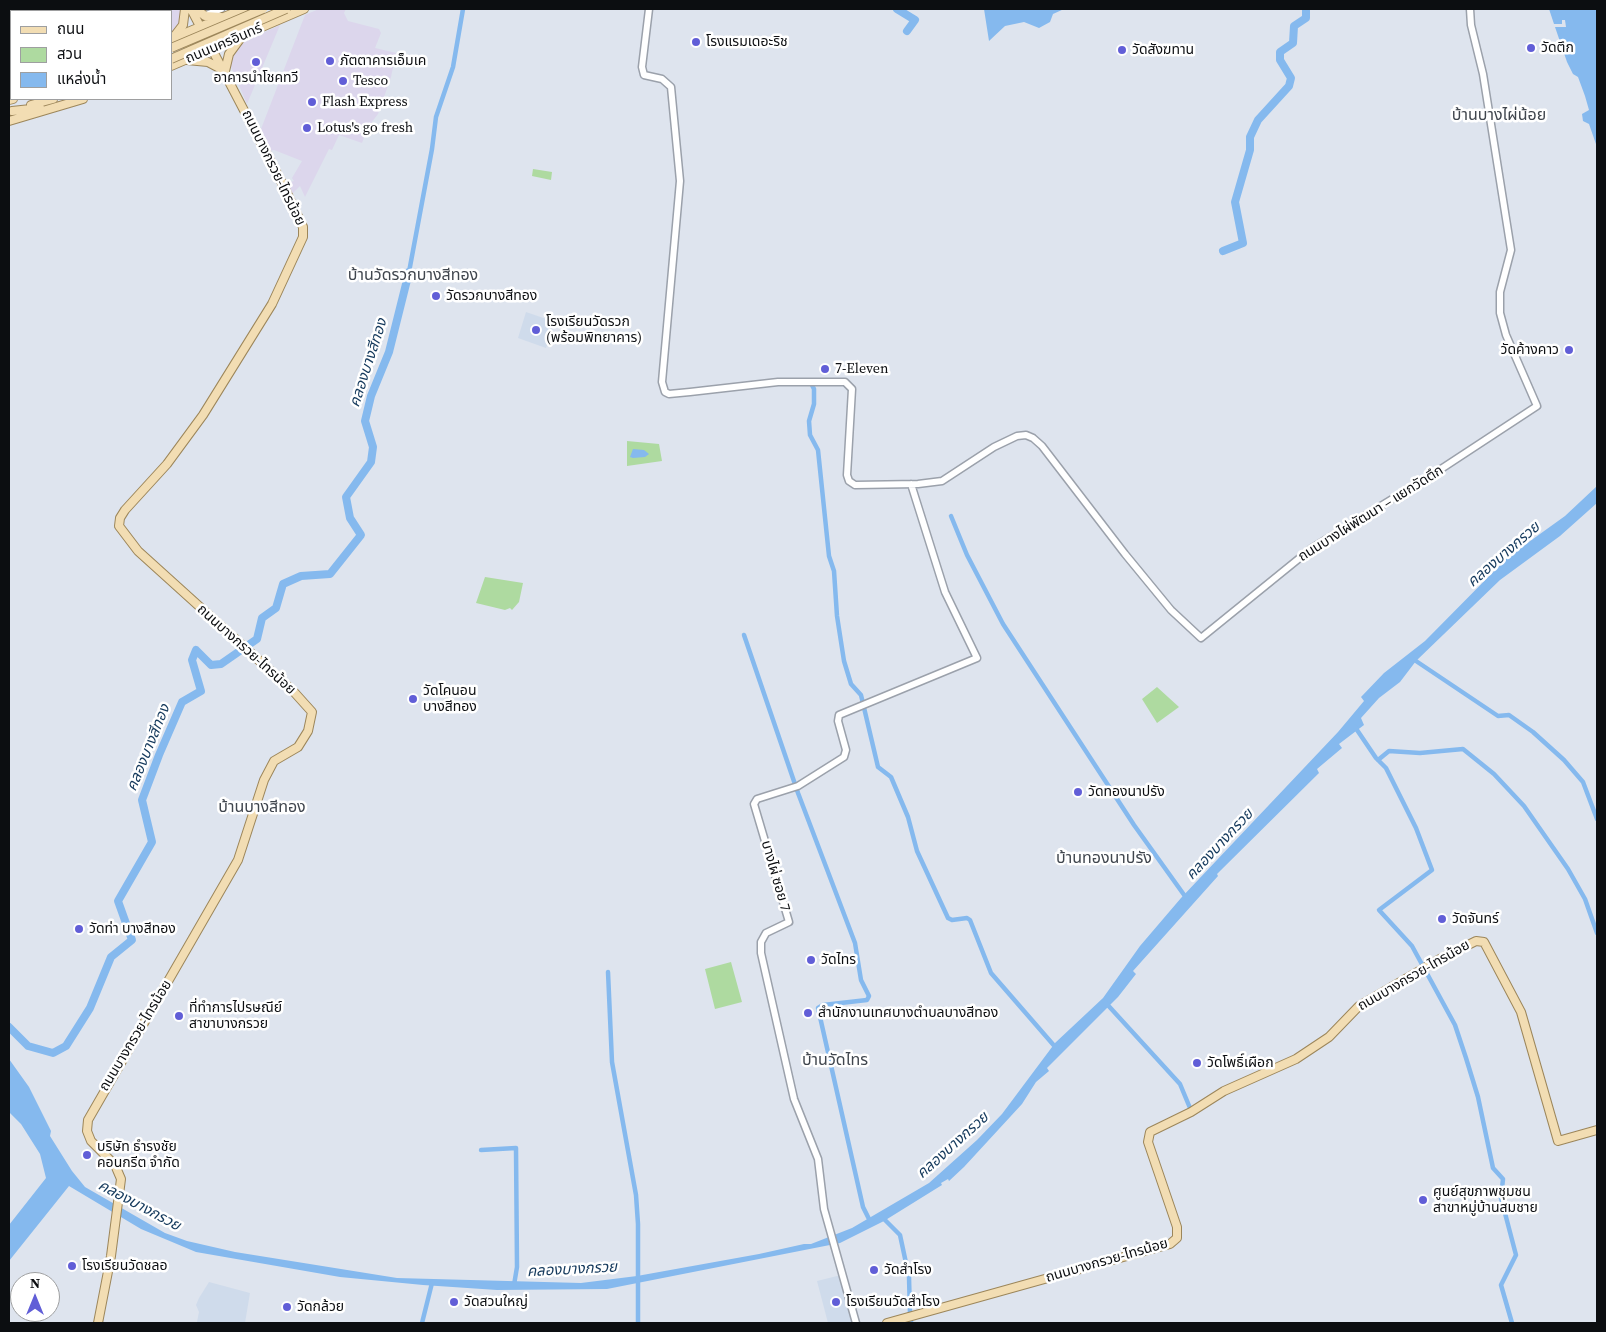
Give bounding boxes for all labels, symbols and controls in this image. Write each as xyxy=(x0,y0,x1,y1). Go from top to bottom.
legend xyxy=(10,10,172,100)
text: ถนน xyxy=(57,18,84,39)
street label: ถนนนครอินทร์ xyxy=(183,20,265,68)
place label: โรงแรมเดอะริช xyxy=(706,34,788,50)
marker: โรงแรมเดอะริช xyxy=(690,36,702,48)
place label: วัดตึก xyxy=(1541,40,1574,56)
place label: วัดสังฆทาน xyxy=(1132,42,1194,58)
marker: วัดตึก xyxy=(1525,42,1537,54)
text: สวน xyxy=(57,43,82,64)
marker: วัดสังฆทาน xyxy=(1116,44,1128,56)
place label: ภัตตาคารเอ็มเค xyxy=(340,53,426,69)
marker: ภัตตาคารเอ็มเค xyxy=(324,55,336,67)
marker: อาคารนำโชคทวี xyxy=(250,56,262,68)
text: แหล่งน้ำ xyxy=(57,68,106,89)
place label: อาคารนำโชคทวี xyxy=(214,70,298,86)
place label: Tesco xyxy=(353,73,388,89)
marker: Tesco xyxy=(337,75,349,87)
place label: Flash Express xyxy=(322,94,408,110)
marker: Flash Express xyxy=(306,96,318,108)
district label: บ้านบางไผ่น้อย xyxy=(1452,106,1546,126)
street label: ถนนบางกรวย-ไทรน้อย xyxy=(238,107,308,229)
place label: Lotus's go fresh xyxy=(317,120,413,136)
marker: Lotus's go fresh xyxy=(301,122,313,134)
district label: บ้านวัดรวกบางสีทอง xyxy=(348,266,478,286)
place label: วัดรวกบางสีทอง xyxy=(446,288,537,304)
marker: วัดรวกบางสีทอง xyxy=(430,290,442,302)
place label: โรงเรียนวัดรวก (พร้อมพิทยาคาร) xyxy=(546,314,642,347)
water label: คลองบางสีทอง xyxy=(346,316,392,410)
marker: โรงเรียนวัดรวก (พร้อมพิทยาคาร) xyxy=(530,324,542,336)
place label: วัดค้างคาว xyxy=(1501,342,1559,358)
marker: วัดค้างคาว xyxy=(1563,344,1575,356)
place label: 7-Eleven xyxy=(835,361,888,377)
marker: 7-Eleven xyxy=(819,363,831,375)
street label: ถนนบางไผ่พัฒนา – แยกวัดตึก xyxy=(1295,462,1447,566)
water label: คลองบางกรวย xyxy=(1464,519,1544,591)
street label: ถนนบางกรวย-ไทรน้อย xyxy=(193,601,299,699)
place label: วัดโคนอน บางสีทอง xyxy=(423,683,477,716)
marker: วัดโคนอน บางสีทอง xyxy=(407,693,419,705)
water label: คลองบางสีทอง xyxy=(123,702,175,794)
place label: วัดทองนาปรัง xyxy=(1088,784,1165,800)
marker: วัดทองนาปรัง xyxy=(1072,786,1084,798)
district label: บ้านบางสีทอง xyxy=(218,798,306,818)
water label: คลองบางกรวย xyxy=(1183,806,1257,884)
street label: บางไผ่ ซอย 7 xyxy=(757,839,793,913)
district label: บ้านทองนาปรัง xyxy=(1056,849,1152,869)
place label: วัดจันทร์ xyxy=(1452,911,1499,927)
marker: วัดจันทร์ xyxy=(1436,913,1448,925)
place label: วัดท่า บางสีทอง xyxy=(89,921,176,937)
marker: วัดท่า บางสีทอง xyxy=(73,923,85,935)
street label: ถนนบางกรวย-ไทรน้อย xyxy=(1355,937,1473,1015)
place label: วัดไทร xyxy=(821,952,856,968)
marker: วัดไทร xyxy=(805,954,817,966)
street label: ถนนบางกรวย-ไทรน้อย xyxy=(96,977,176,1095)
place label: ที่ทำการไปรษณีย์ สาขาบางกรวย xyxy=(189,1000,282,1032)
place label: สำนักงานเทศบางตำบลบางสีทอง xyxy=(818,1005,998,1021)
marker: สำนักงานเทศบางตำบลบางสีทอง xyxy=(802,1007,814,1019)
marker: ที่ทำการไปรษณีย์ สาขาบางกรวย xyxy=(173,1010,185,1022)
district label: บ้านวัดไทร xyxy=(802,1051,868,1071)
place label: วัดโพธิ์เผือก xyxy=(1207,1055,1274,1071)
marker: วัดโพธิ์เผือก xyxy=(1191,1057,1203,1069)
water label: คลองบางกรวย xyxy=(913,1109,993,1183)
place label: บริษัท ธำรงชัย คอนกรีต จำกัด xyxy=(97,1139,180,1172)
marker: บริษัท ธำรงชัย คอนกรีต จำกัด xyxy=(81,1149,93,1161)
water label: คลองบางกรวย xyxy=(95,1177,183,1235)
place label: ศูนย์สุขภาพชุมชน สาขาหมู่บ้านสมชาย xyxy=(1433,1184,1538,1216)
marker: ศูนย์สุขภาพชุมชน สาขาหมู่บ้านสมชาย xyxy=(1417,1194,1429,1206)
street label: ถนนบางกรวย-ไทรน้อย xyxy=(1044,1235,1170,1287)
place label: โรงเรียนวัดชลอ xyxy=(82,1258,167,1274)
water label: คลองบางกรวย xyxy=(526,1259,618,1281)
marker: โรงเรียนวัดชลอ xyxy=(66,1260,78,1272)
place label: วัดสําโรง xyxy=(884,1262,932,1278)
marker: วัดสําโรง xyxy=(868,1264,880,1276)
north arrow xyxy=(10,1272,60,1322)
text: N xyxy=(30,1273,40,1293)
place label: วัดสวนใหญ่ xyxy=(464,1294,528,1310)
place label: โรงเรียนวัดสำโรง xyxy=(846,1294,940,1310)
marker: วัดสวนใหญ่ xyxy=(448,1296,460,1308)
marker: โรงเรียนวัดสำโรง xyxy=(830,1296,842,1308)
place label: วัดกล้วย xyxy=(297,1299,344,1315)
marker: วัดกล้วย xyxy=(281,1301,293,1313)

